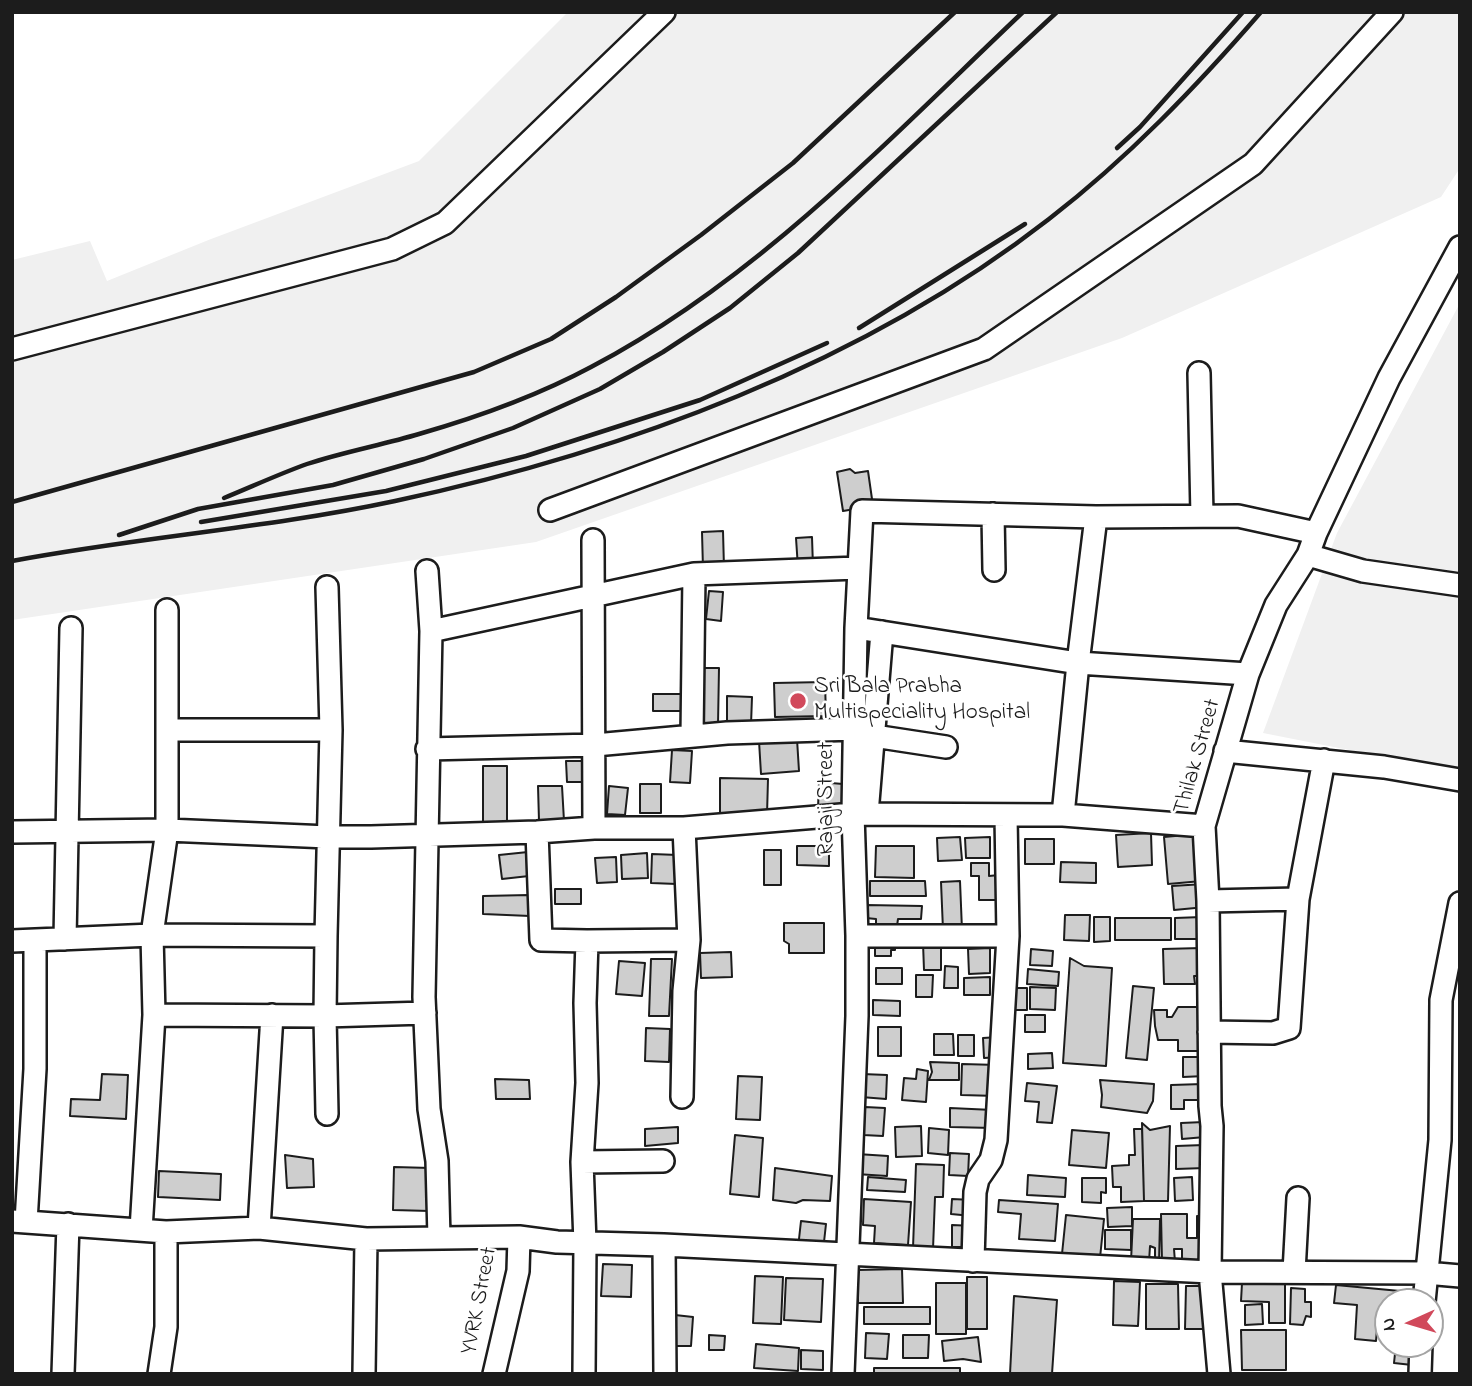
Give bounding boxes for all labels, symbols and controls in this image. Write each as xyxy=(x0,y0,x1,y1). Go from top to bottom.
place label: Sri Bala Prabha Multispeciality Hospital xyxy=(814,674,1030,728)
marker: Sri Bala Prabha Multispeciality Hospital xyxy=(788,691,808,711)
street label: Thilak Street xyxy=(1169,696,1229,818)
street label: Rajaji Street xyxy=(814,742,842,856)
street label: YVRK Street xyxy=(457,1245,505,1357)
north arrow xyxy=(1374,1288,1444,1358)
text: N xyxy=(1376,1317,1403,1332)

